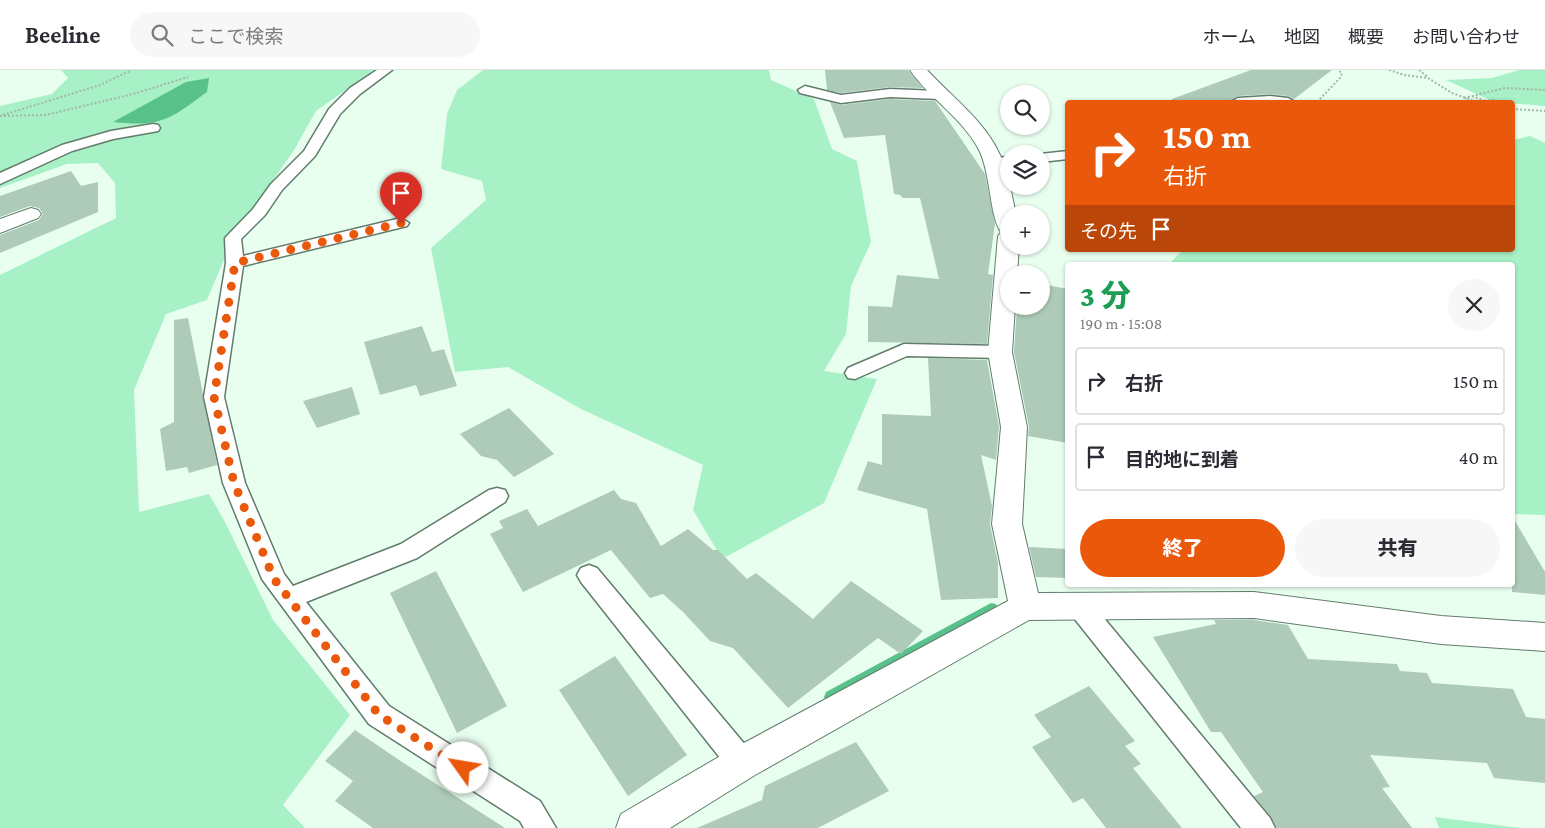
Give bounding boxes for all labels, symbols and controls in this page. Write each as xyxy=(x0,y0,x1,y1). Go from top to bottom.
search box xyxy=(130,12,480,57)
text: Beeline xyxy=(25,21,100,48)
icon: search xyxy=(148,21,176,49)
text: ここで検索 xyxy=(188,26,283,47)
text: ホーム xyxy=(1203,27,1256,47)
text: 地図 xyxy=(1284,27,1320,47)
text: 概要 xyxy=(1348,27,1384,47)
text: お問い合わせ xyxy=(1412,27,1520,47)
map controls xyxy=(1000,85,1050,315)
button: search xyxy=(1000,85,1050,135)
text: 150 m xyxy=(1163,117,1251,156)
icon: right xyxy=(1080,120,1145,185)
button: layers xyxy=(1000,145,1050,195)
text: 右折 xyxy=(1163,164,1207,189)
pin xyxy=(380,172,422,223)
icon: arrive xyxy=(387,179,415,207)
button: + xyxy=(1000,205,1050,255)
icon: arrive xyxy=(1147,215,1175,243)
text: その先 xyxy=(1080,221,1137,242)
button: − xyxy=(1000,265,1050,315)
text: 3 分 xyxy=(1080,279,1131,312)
button: close xyxy=(1448,279,1500,331)
text: 190 m · 15:08 xyxy=(1080,315,1162,332)
icon: right xyxy=(1082,367,1110,395)
text: 150 m xyxy=(1453,371,1498,392)
text: 右折 xyxy=(1125,373,1163,394)
icon: arrive xyxy=(1082,443,1110,471)
text: 40 m xyxy=(1459,447,1498,468)
text: 目的地に到着 xyxy=(1125,449,1239,470)
button: 終了 xyxy=(1080,519,1285,577)
button: 共有 xyxy=(1295,519,1500,577)
position arrow xyxy=(436,741,488,793)

